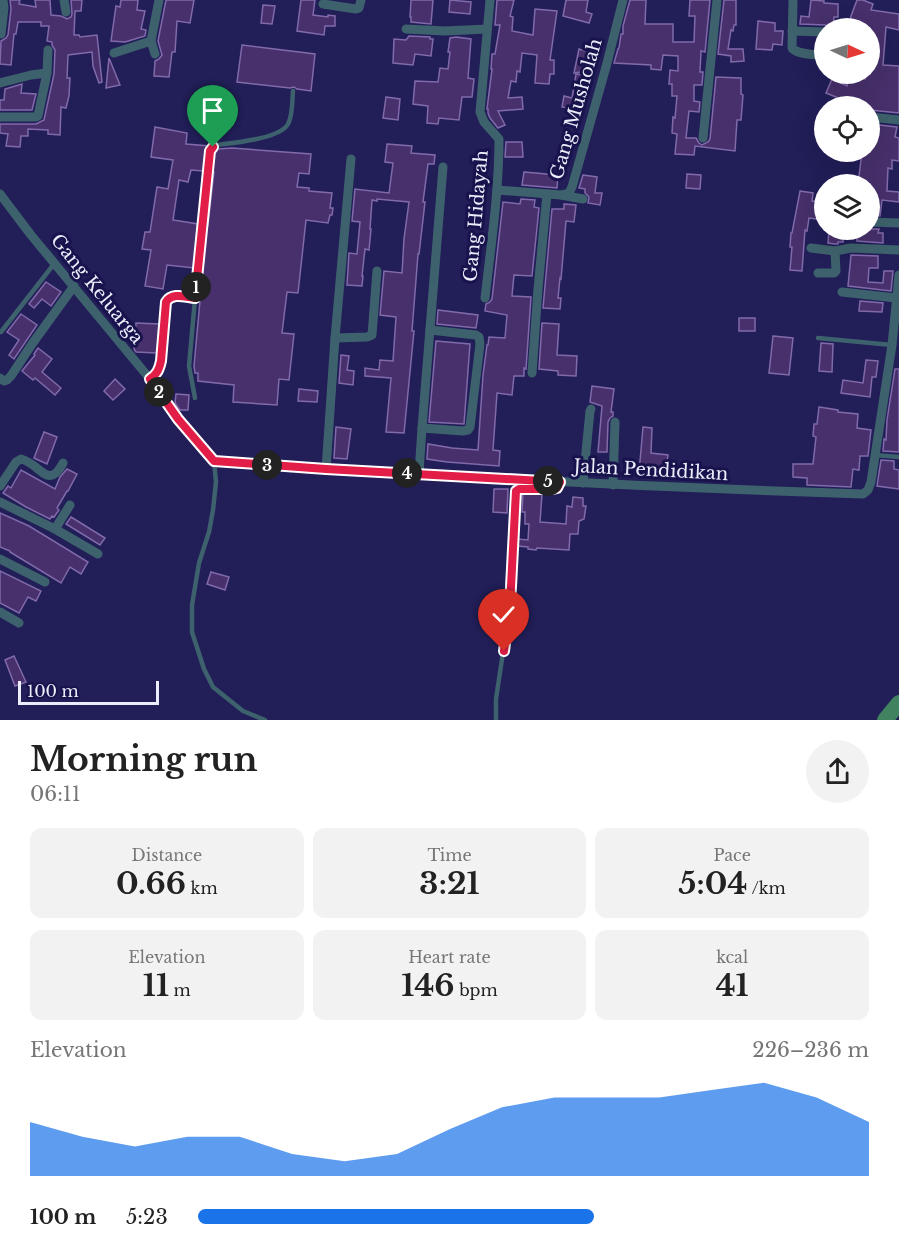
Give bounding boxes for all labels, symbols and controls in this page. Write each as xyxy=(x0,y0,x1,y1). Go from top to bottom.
north arrow xyxy=(814,18,880,84)
map controls xyxy=(814,18,880,240)
street label: Gang Musholah xyxy=(545,36,607,182)
pin xyxy=(187,85,238,147)
icon: arrive xyxy=(196,94,229,127)
button: locate xyxy=(814,96,880,162)
street label: Gang Hidayah xyxy=(459,149,493,283)
button: layers xyxy=(814,174,880,240)
street label: Gang Keluarga xyxy=(46,230,148,348)
pin: 1 xyxy=(181,272,211,302)
text: 1 xyxy=(193,277,199,297)
pin: 2 xyxy=(144,377,174,407)
text: 2 xyxy=(154,382,164,402)
pin: 3 xyxy=(252,450,282,480)
text: 3 xyxy=(262,455,272,475)
street label: Jalan Pendidikan xyxy=(571,455,729,485)
pin: 4 xyxy=(392,458,422,488)
text: 4 xyxy=(402,463,412,483)
pin: 5 xyxy=(533,466,563,496)
text: 5 xyxy=(543,471,553,491)
pin xyxy=(478,589,529,651)
icon: check xyxy=(487,598,520,631)
scale bar xyxy=(18,678,159,706)
text: 100 m xyxy=(27,681,79,701)
text: Morning run xyxy=(30,739,258,780)
button: share xyxy=(806,740,869,803)
text: 06:11 xyxy=(30,782,81,806)
text: Distance xyxy=(132,845,202,865)
text: Time xyxy=(427,845,472,865)
text: Pace xyxy=(713,845,751,865)
text: 0.66 xyxy=(116,865,186,902)
text: 3:21 xyxy=(419,865,480,902)
text: 5:04 xyxy=(679,865,747,902)
text: km xyxy=(186,878,218,898)
text: /km xyxy=(747,878,786,898)
text: Elevation xyxy=(128,947,205,967)
text: Heart rate xyxy=(408,947,491,967)
text: kcal xyxy=(716,947,748,967)
text: 11 xyxy=(143,967,169,1004)
text: 146 xyxy=(401,967,455,1004)
text: 41 xyxy=(716,967,749,1004)
text: m xyxy=(169,980,191,1000)
text: bpm xyxy=(455,980,498,1000)
text: Elevation xyxy=(30,1038,127,1062)
text: 226–236 m xyxy=(752,1038,869,1062)
text: 100 m xyxy=(30,1205,96,1229)
text: 5:23 xyxy=(126,1205,168,1229)

